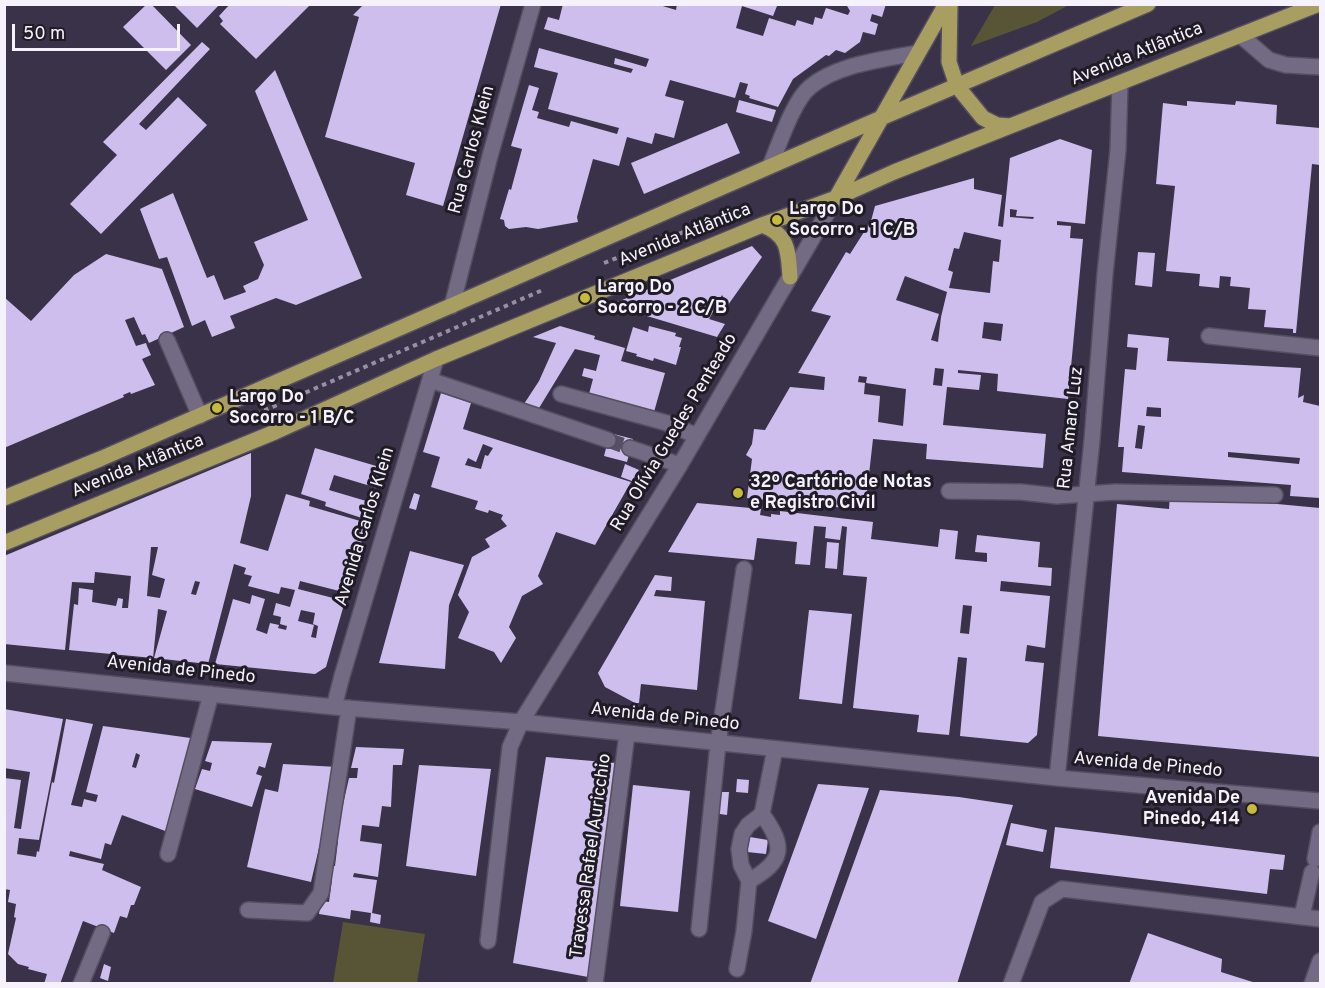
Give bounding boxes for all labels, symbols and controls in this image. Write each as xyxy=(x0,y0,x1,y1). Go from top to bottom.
scale bar xyxy=(15,12,183,50)
street label: Avenida Atlântica xyxy=(1068,19,1206,91)
text: 50 m xyxy=(23,23,65,46)
street label: Rua Carlos Klein xyxy=(445,83,501,217)
place label: Largo Do Socorro - 1 C/B xyxy=(789,199,915,242)
street label: Avenida Atlântica xyxy=(616,200,754,272)
marker: Largo Do Socorro - 1 C/B xyxy=(770,213,784,227)
place label: Largo Do Socorro - 2 C/B xyxy=(597,277,727,320)
marker: Largo Do Socorro - 2 C/B xyxy=(578,291,592,305)
street label: Rua Olívia Guedes Penteado xyxy=(607,330,743,536)
street label: Rua Amaro Luz xyxy=(1055,366,1089,490)
place label: Largo Do Socorro - 1 B/C xyxy=(229,387,354,430)
marker: Largo Do Socorro - 1 B/C xyxy=(210,401,224,415)
street label: Avenida Atlântica xyxy=(69,431,207,503)
street label: Avenida Carlos Klein xyxy=(332,445,400,609)
place label: 32º Cartório de Notas e Registro Civil xyxy=(750,472,932,514)
marker: 32º Cartório de Notas e Registro Civil xyxy=(731,486,745,500)
street label: Avenida de Pinedo xyxy=(106,652,256,690)
street label: Avenida de Pinedo xyxy=(590,699,740,737)
street label: Avenida de Pinedo xyxy=(1073,749,1223,783)
street label: Travessa Rafael Auricchio xyxy=(567,752,617,960)
place label: Avenida De Pinedo, 414 xyxy=(1143,788,1240,830)
marker: Avenida De Pinedo, 414 xyxy=(1245,802,1259,816)

